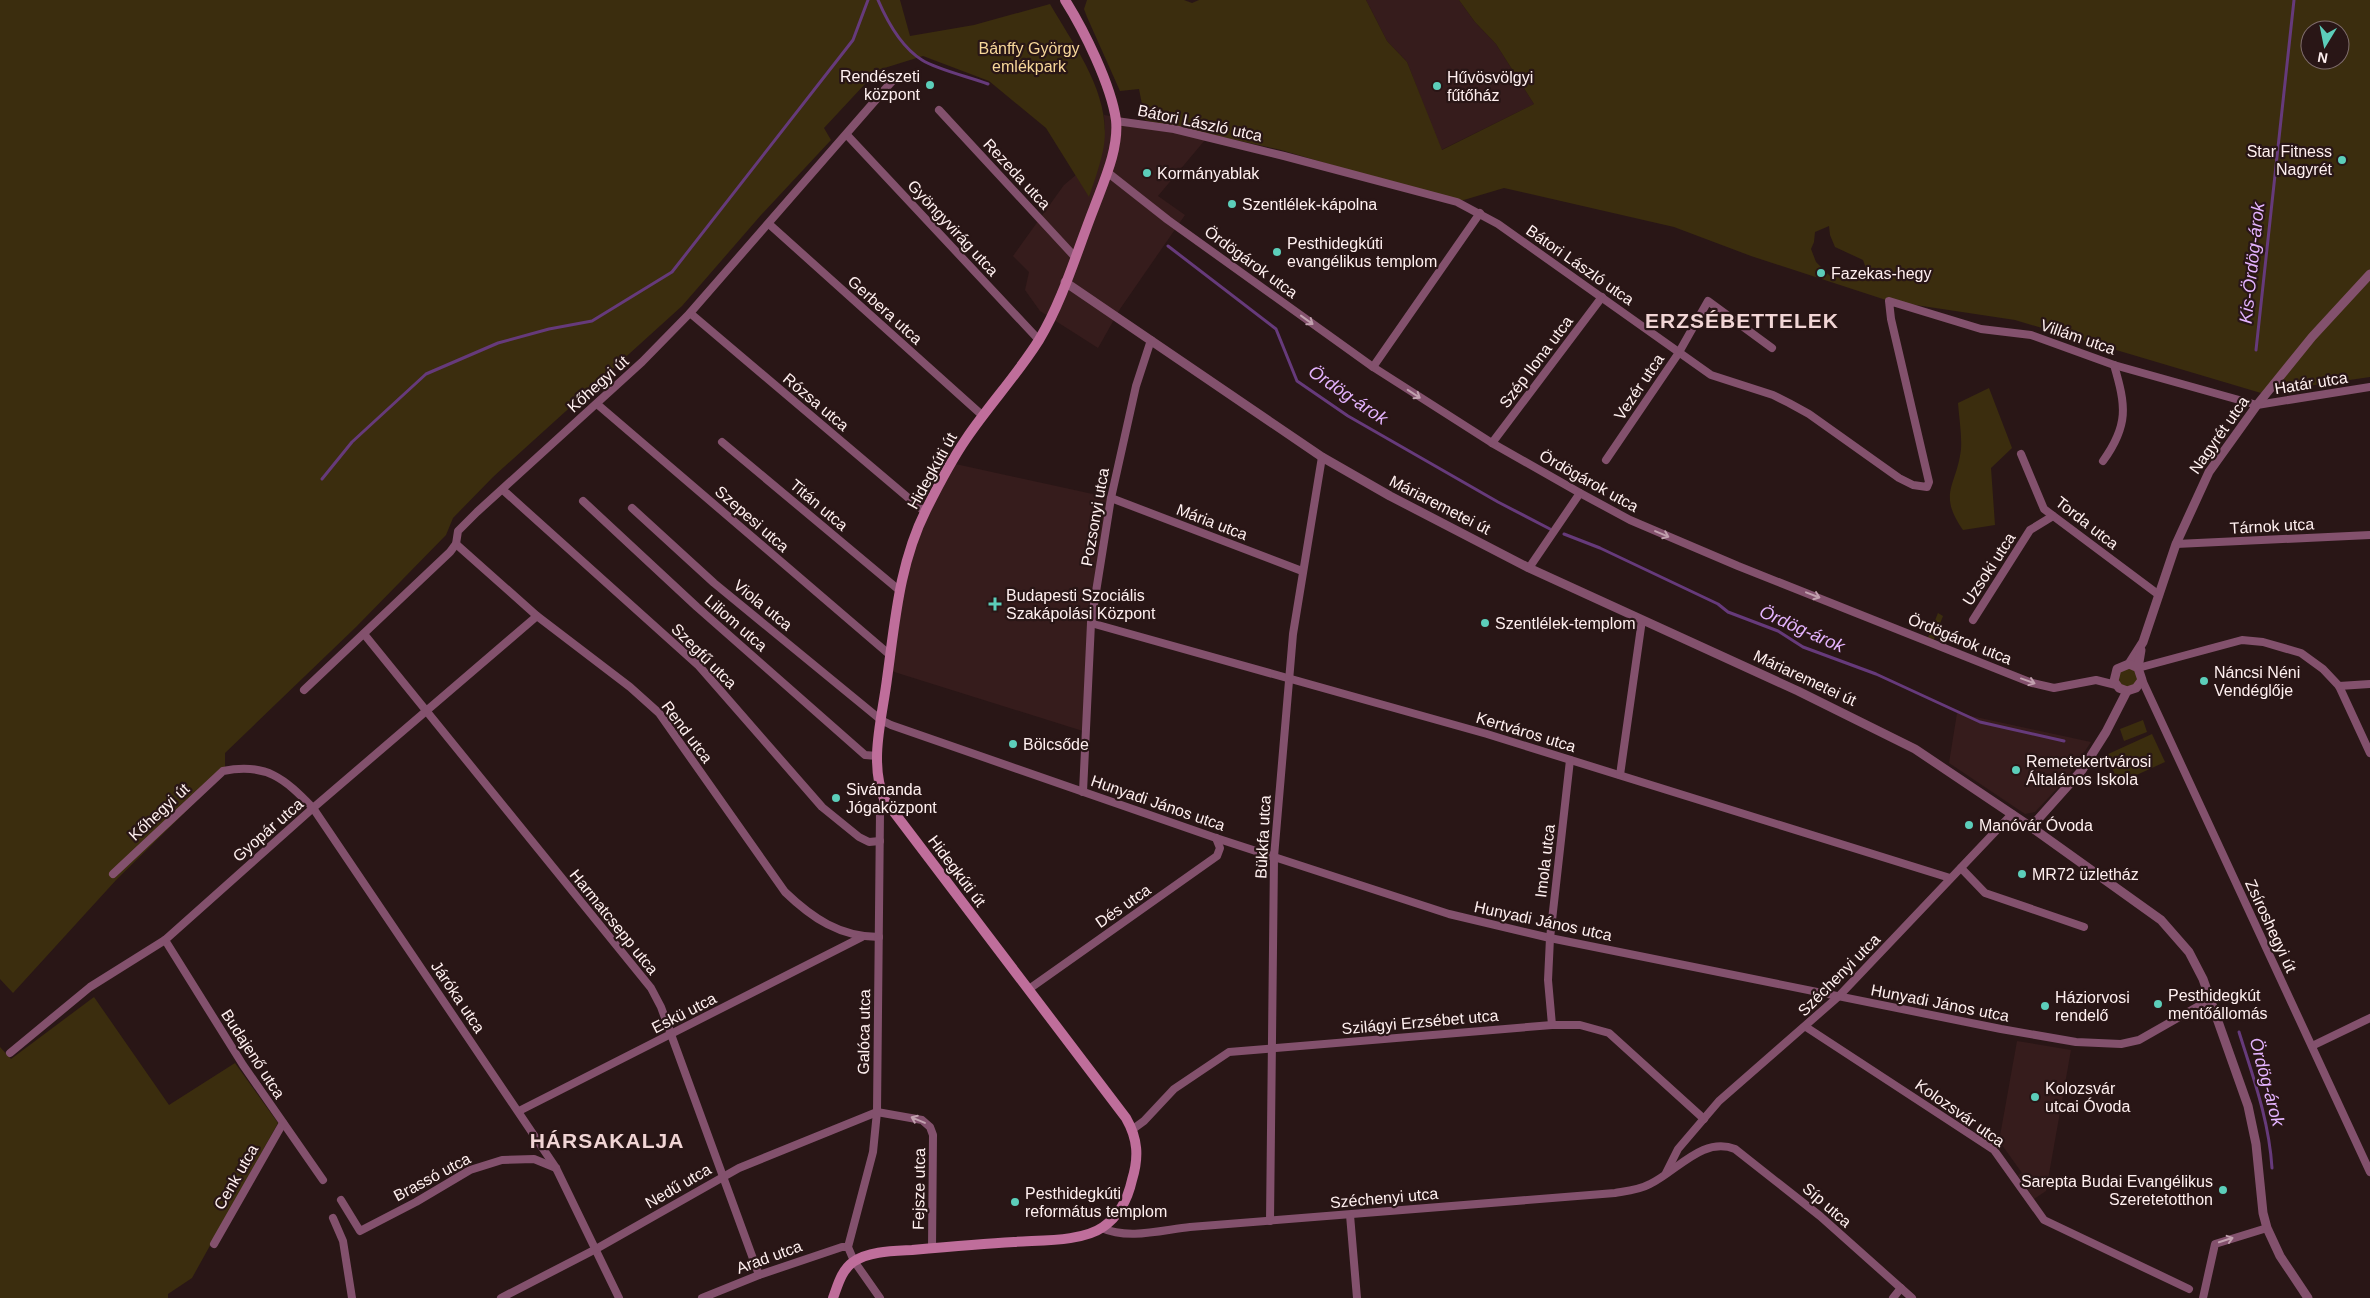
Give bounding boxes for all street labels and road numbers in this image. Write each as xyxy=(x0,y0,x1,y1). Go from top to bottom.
street label: Bátori László utca xyxy=(1136,101,1264,145)
street label: Rezeda utca xyxy=(980,135,1054,213)
street label: Gyöngyvirág utca xyxy=(904,177,1002,279)
street label: Bátori László utca xyxy=(1523,222,1637,308)
street label: Ördögárok utca xyxy=(1201,223,1301,301)
street label: Gerbera utca xyxy=(845,272,925,348)
street label: Szép Ilona utca xyxy=(1496,313,1576,411)
street label: Villám utca xyxy=(2038,316,2118,358)
street label: Vezér utca xyxy=(1611,351,1667,423)
street label: Kőhegyi út xyxy=(564,352,632,416)
street label: Határ utca xyxy=(2273,369,2349,397)
street label: Rózsa utca xyxy=(780,370,852,434)
street label: Nagyrét utca xyxy=(2186,393,2252,477)
street label: Hidegkúti út xyxy=(904,429,960,512)
street label: Ördögárok utca xyxy=(1537,447,1641,515)
street label: Pozsonyi utca xyxy=(1078,466,1112,568)
street label: Máriaremetei út xyxy=(1387,472,1494,538)
street label: Titán utca xyxy=(787,476,851,534)
street label: Szepesi utca xyxy=(712,483,792,556)
street label: Torda utca xyxy=(2052,493,2122,553)
street label: Mária utca xyxy=(1174,501,1250,543)
street label: Tárnok utca xyxy=(2229,515,2315,537)
street label: Uzsoki utca xyxy=(1959,530,2019,608)
street label: Viola utca xyxy=(730,576,796,634)
street label: Liliom utca xyxy=(702,591,771,655)
street label: Ördögárok utca xyxy=(1906,610,2014,668)
street label: Szegfű utca xyxy=(668,620,740,692)
street label: Máriaremetei út xyxy=(1751,647,1859,709)
street label: Rend utca xyxy=(658,698,716,766)
street label: Kertváros utca xyxy=(1474,709,1578,755)
street label: Hunyadi János utca xyxy=(1089,772,1227,834)
street label: Kőhegyi út xyxy=(126,780,193,844)
street label: Gyopár utca xyxy=(230,795,307,865)
street label: Bükkfa utca xyxy=(1252,795,1274,879)
street label: Imola utca xyxy=(1532,823,1558,899)
street label: Hidegkúti út xyxy=(925,832,990,910)
street label: Harmatcsepp utca xyxy=(567,866,662,978)
street label: Zsíroshegyi út xyxy=(2242,877,2300,976)
street label: Dés utca xyxy=(1092,881,1154,931)
street label: Hunyadi János utca xyxy=(1473,898,1614,944)
street label: Széchenyi utca xyxy=(1795,931,1883,1019)
street label: Járóka utca xyxy=(428,958,488,1036)
street label: Hunyadi János utca xyxy=(1869,981,2011,1025)
street label: Eskü utca xyxy=(649,989,719,1037)
street label: Galóca utca xyxy=(855,989,873,1075)
street label: Budajenő utca xyxy=(218,1006,288,1102)
street label: Szilágyi Erzsébet utca xyxy=(1341,1007,1499,1037)
street label: Kolozsvár utca xyxy=(1912,1076,2008,1150)
street label: Cenk utca xyxy=(211,1141,261,1212)
street label: Fejsze utca xyxy=(910,1148,928,1230)
street label: Brassó utca xyxy=(391,1150,473,1204)
street label: Nedű utca xyxy=(642,1160,714,1212)
street label: Síp utca xyxy=(1799,1179,1855,1231)
street label: Széchenyi utca xyxy=(1329,1185,1439,1211)
street label: Arad utca xyxy=(734,1237,804,1277)

